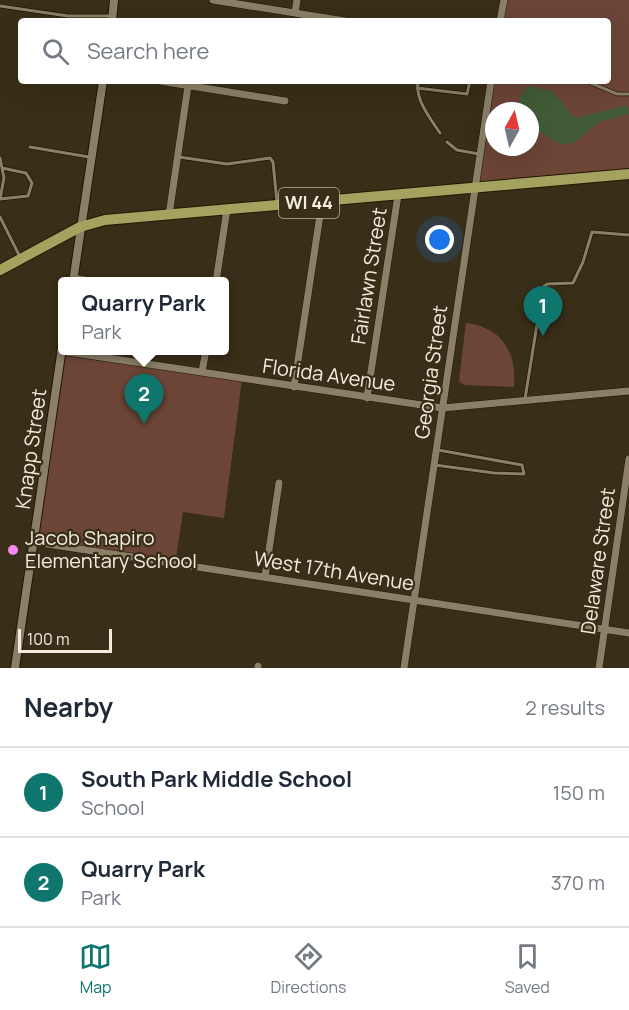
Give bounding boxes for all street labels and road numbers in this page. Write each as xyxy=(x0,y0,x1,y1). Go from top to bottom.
road number: WI 44 xyxy=(279,188,339,218)
street label: Fairlawn Street xyxy=(344,206,393,346)
street label: Georgia Street xyxy=(408,303,453,441)
street label: Florida Avenue xyxy=(261,352,397,397)
street label: Knapp Street xyxy=(9,387,52,511)
street label: Delaware Street xyxy=(574,486,621,636)
street label: West 17th Avenue xyxy=(252,545,416,597)

